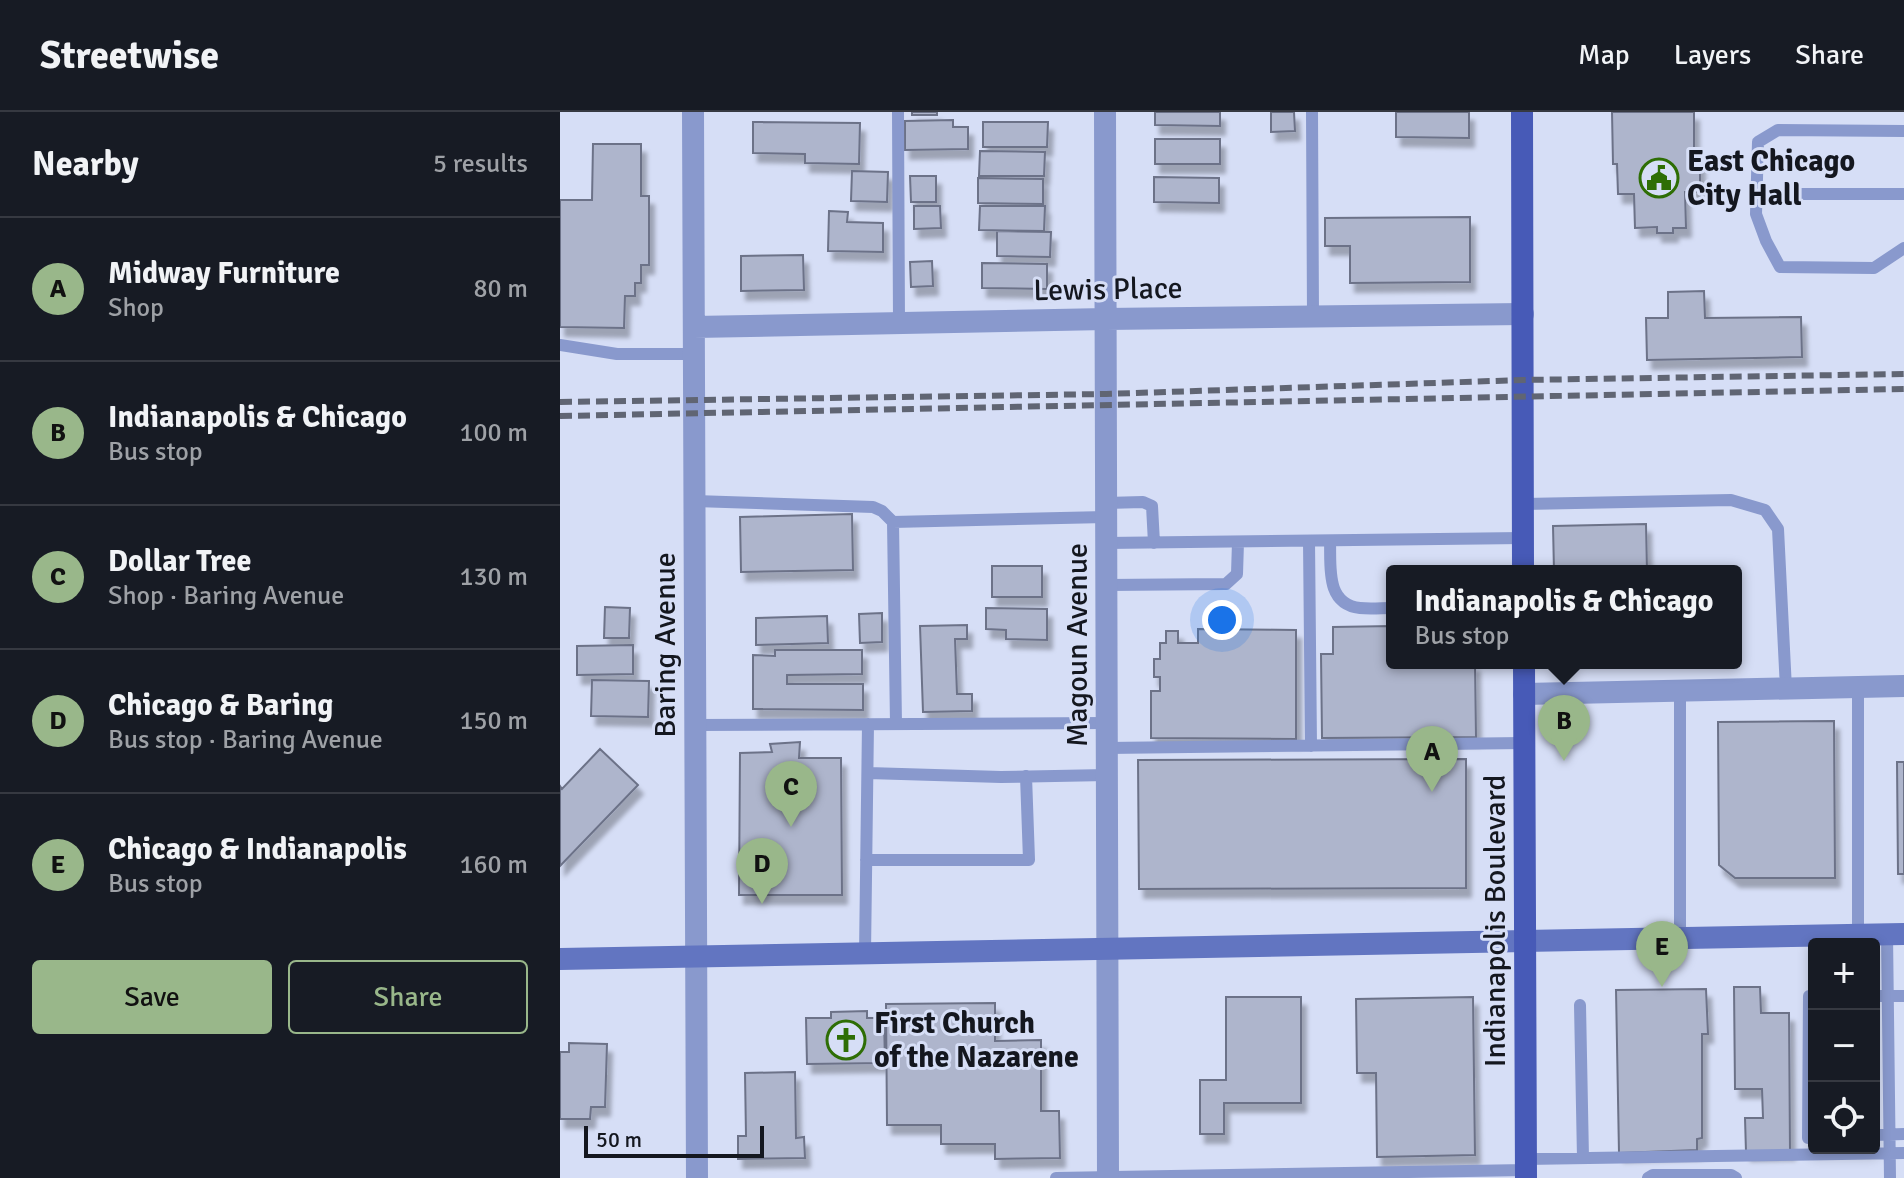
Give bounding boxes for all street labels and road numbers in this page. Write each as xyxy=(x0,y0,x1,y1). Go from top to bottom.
street label: Lewis Place xyxy=(1033,270,1183,309)
street label: Magoun Avenue xyxy=(1059,543,1096,747)
street label: Baring Avenue xyxy=(647,552,684,738)
street label: Indianapolis Boulevard xyxy=(1477,775,1514,1067)

